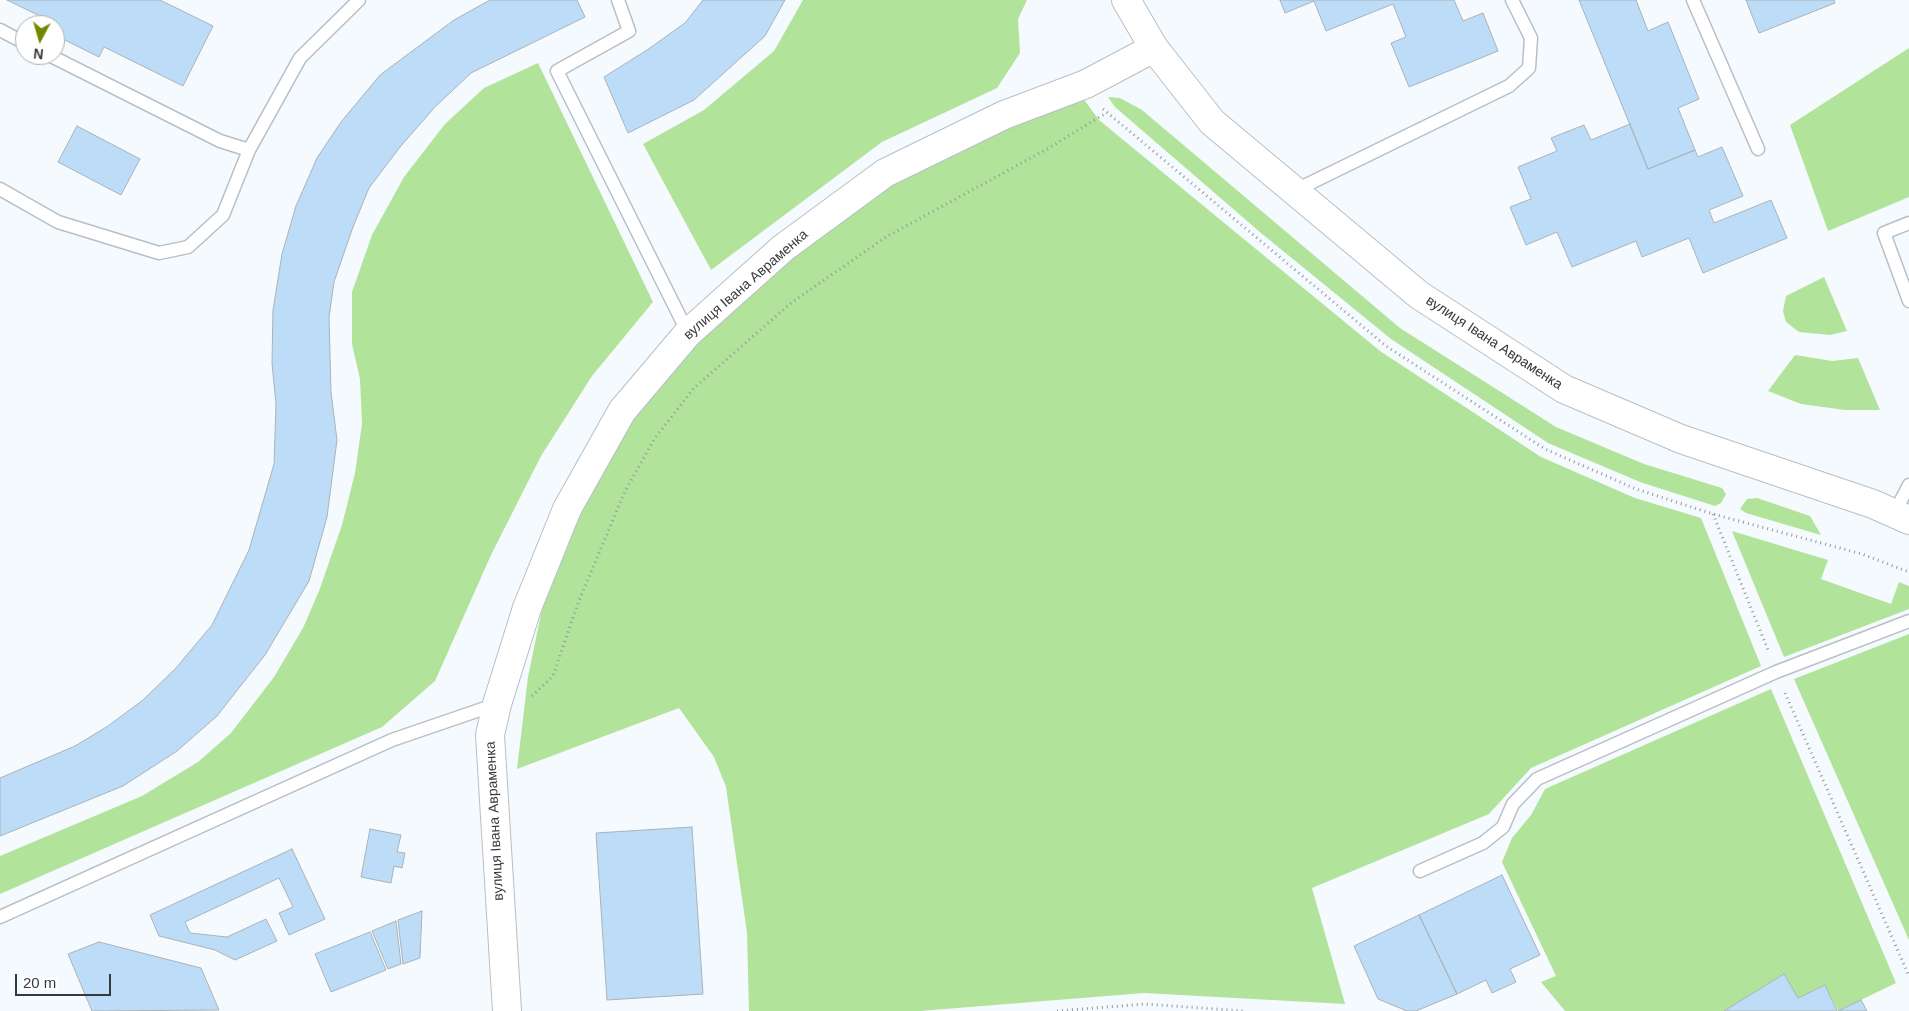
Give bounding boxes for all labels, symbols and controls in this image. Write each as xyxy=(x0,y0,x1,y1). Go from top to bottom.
north arrow xyxy=(15,15,65,65)
text: N xyxy=(33,45,44,62)
street label: вулиця Івана Авраменка xyxy=(680,226,812,344)
street label: вулиця Івана Авраменка xyxy=(1423,293,1565,393)
street label: вулиця Івана Авраменка xyxy=(482,741,508,901)
scale bar xyxy=(18,964,114,996)
text: 20 m xyxy=(23,974,56,991)

